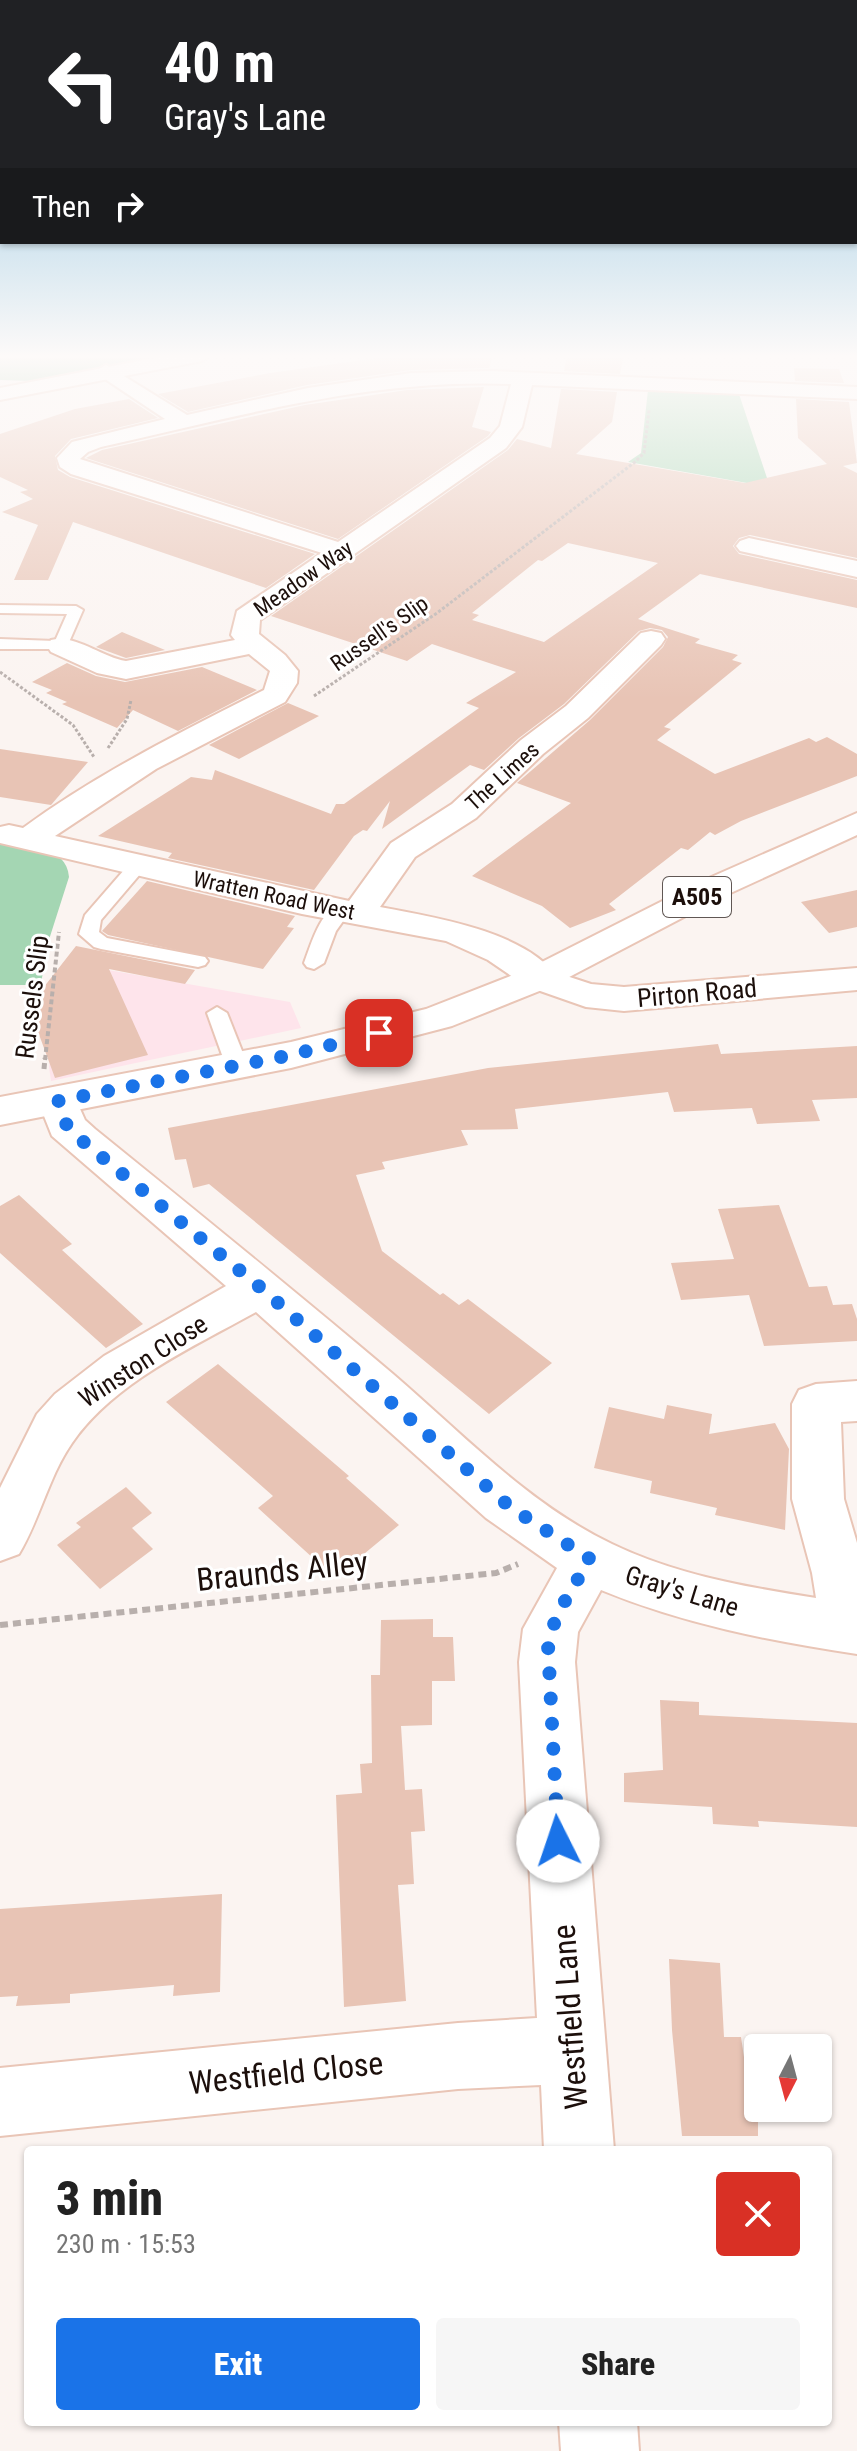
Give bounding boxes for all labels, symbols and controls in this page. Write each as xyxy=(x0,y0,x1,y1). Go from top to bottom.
text: 40 m xyxy=(164,30,275,96)
icon: left xyxy=(32,32,136,136)
text: Gray's Lane xyxy=(164,97,326,139)
icon: right xyxy=(107,184,151,228)
text: Then xyxy=(32,189,91,224)
street label: Meadow Way xyxy=(249,535,357,622)
street label: Russell's Slip xyxy=(326,591,433,676)
street label: The Limes xyxy=(461,737,544,816)
street label: Wratten Road West xyxy=(191,866,357,925)
road number: A505 xyxy=(663,877,731,917)
street label: Russels Slip xyxy=(10,933,54,1061)
street label: Pirton Road xyxy=(636,973,758,1013)
pin xyxy=(345,999,413,1067)
icon: arrive xyxy=(357,1011,401,1055)
street label: Winston Close xyxy=(73,1308,213,1414)
street label: Braunds Alley xyxy=(195,1543,369,1599)
street label: Gray's Lane xyxy=(622,1560,742,1622)
position arrow xyxy=(516,1799,600,1883)
street label: Westfield Lane xyxy=(545,1923,595,2111)
north arrow xyxy=(744,2034,832,2122)
map controls xyxy=(744,2034,832,2122)
street label: Westfield Close xyxy=(187,2044,385,2102)
text: 3 min xyxy=(56,2170,163,2227)
button: close xyxy=(716,2172,800,2256)
text: 230 m · 15:53 xyxy=(56,2229,196,2259)
button: Exit xyxy=(56,2318,420,2410)
button: Share xyxy=(436,2318,800,2410)

